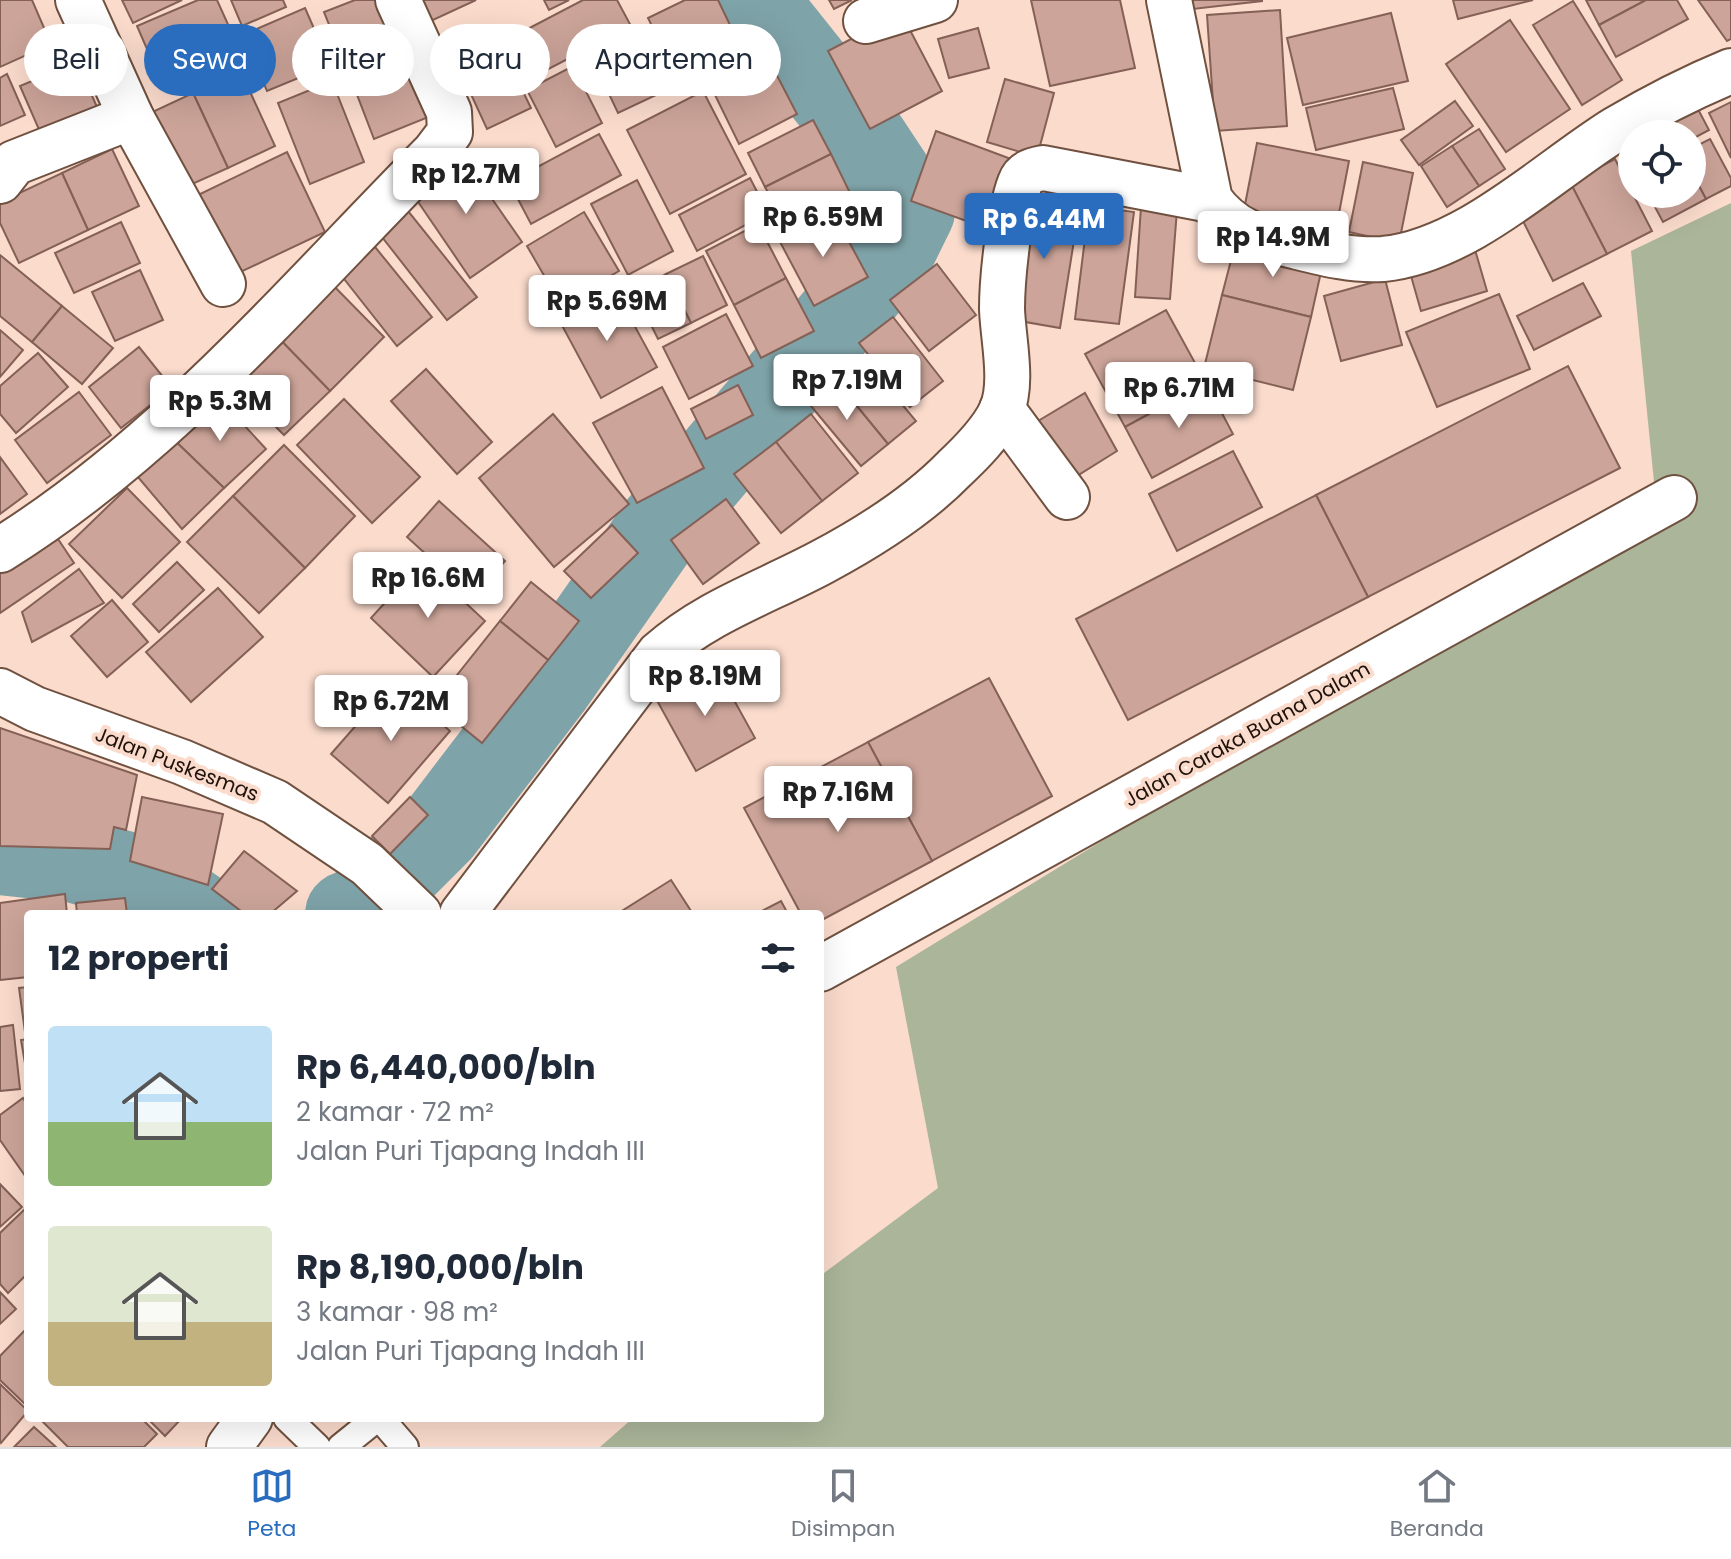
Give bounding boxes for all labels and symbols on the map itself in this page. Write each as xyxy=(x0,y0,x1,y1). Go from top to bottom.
pin: Rp 12.7M xyxy=(383,148,549,216)
pin: Rp 6.59M xyxy=(740,191,906,259)
pin: Rp 6.44M xyxy=(961,193,1127,261)
pin: Rp 14.9M xyxy=(1190,211,1356,279)
pin: Rp 5.69M xyxy=(524,275,690,343)
pin: Rp 7.19M xyxy=(764,354,930,422)
pin: Rp 6.71M xyxy=(1096,362,1262,430)
pin: Rp 5.3M xyxy=(146,375,294,443)
pin: Rp 16.6M xyxy=(345,552,511,620)
pin: Rp 8.19M xyxy=(622,650,788,718)
street label: Jalan Caraka Buana Dalam xyxy=(1119,655,1375,813)
pin: Rp 6.72M xyxy=(308,675,474,743)
street label: Jalan Puskesmas xyxy=(91,720,263,808)
pin: Rp 7.16M xyxy=(755,766,921,834)

